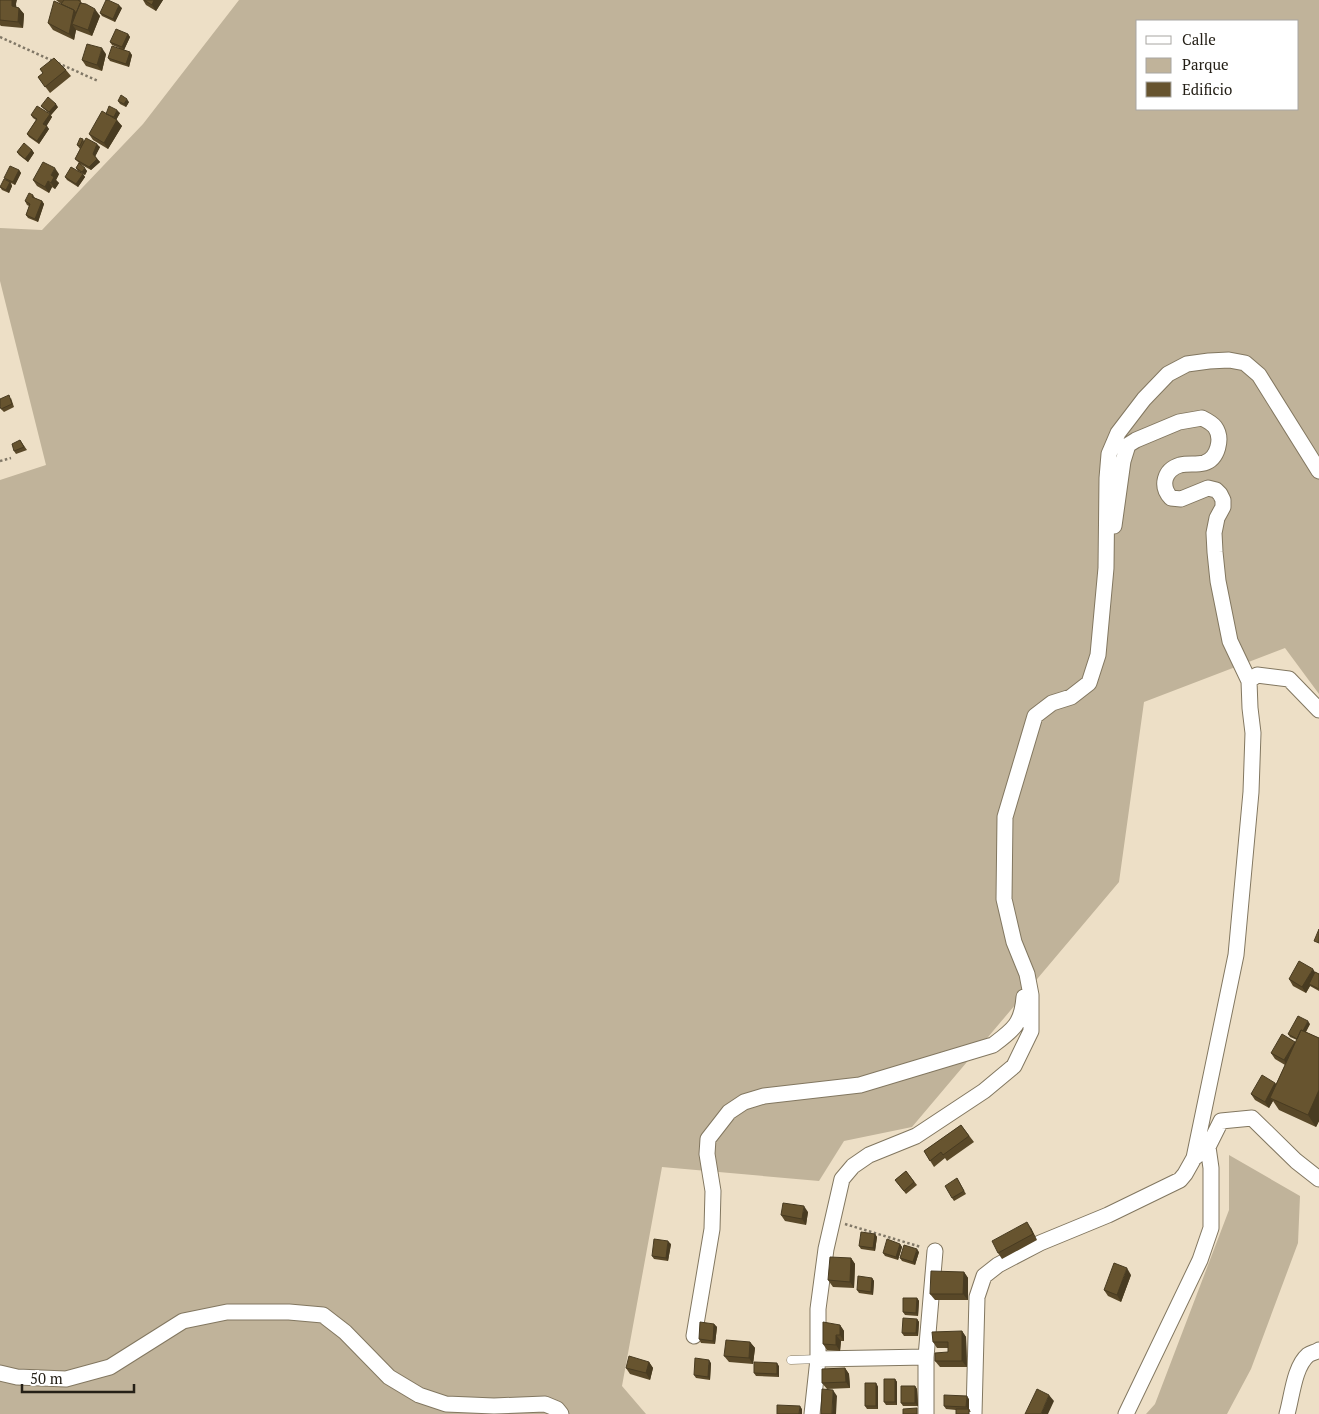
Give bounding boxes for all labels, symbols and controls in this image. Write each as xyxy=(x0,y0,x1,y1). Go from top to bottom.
legend xyxy=(1136,20,1299,110)
text: Calle xyxy=(1182,29,1216,49)
text: Parque xyxy=(1182,54,1229,74)
text: Edificio xyxy=(1182,79,1232,99)
scale bar xyxy=(22,1362,135,1394)
text: 50 m xyxy=(30,1368,63,1388)

